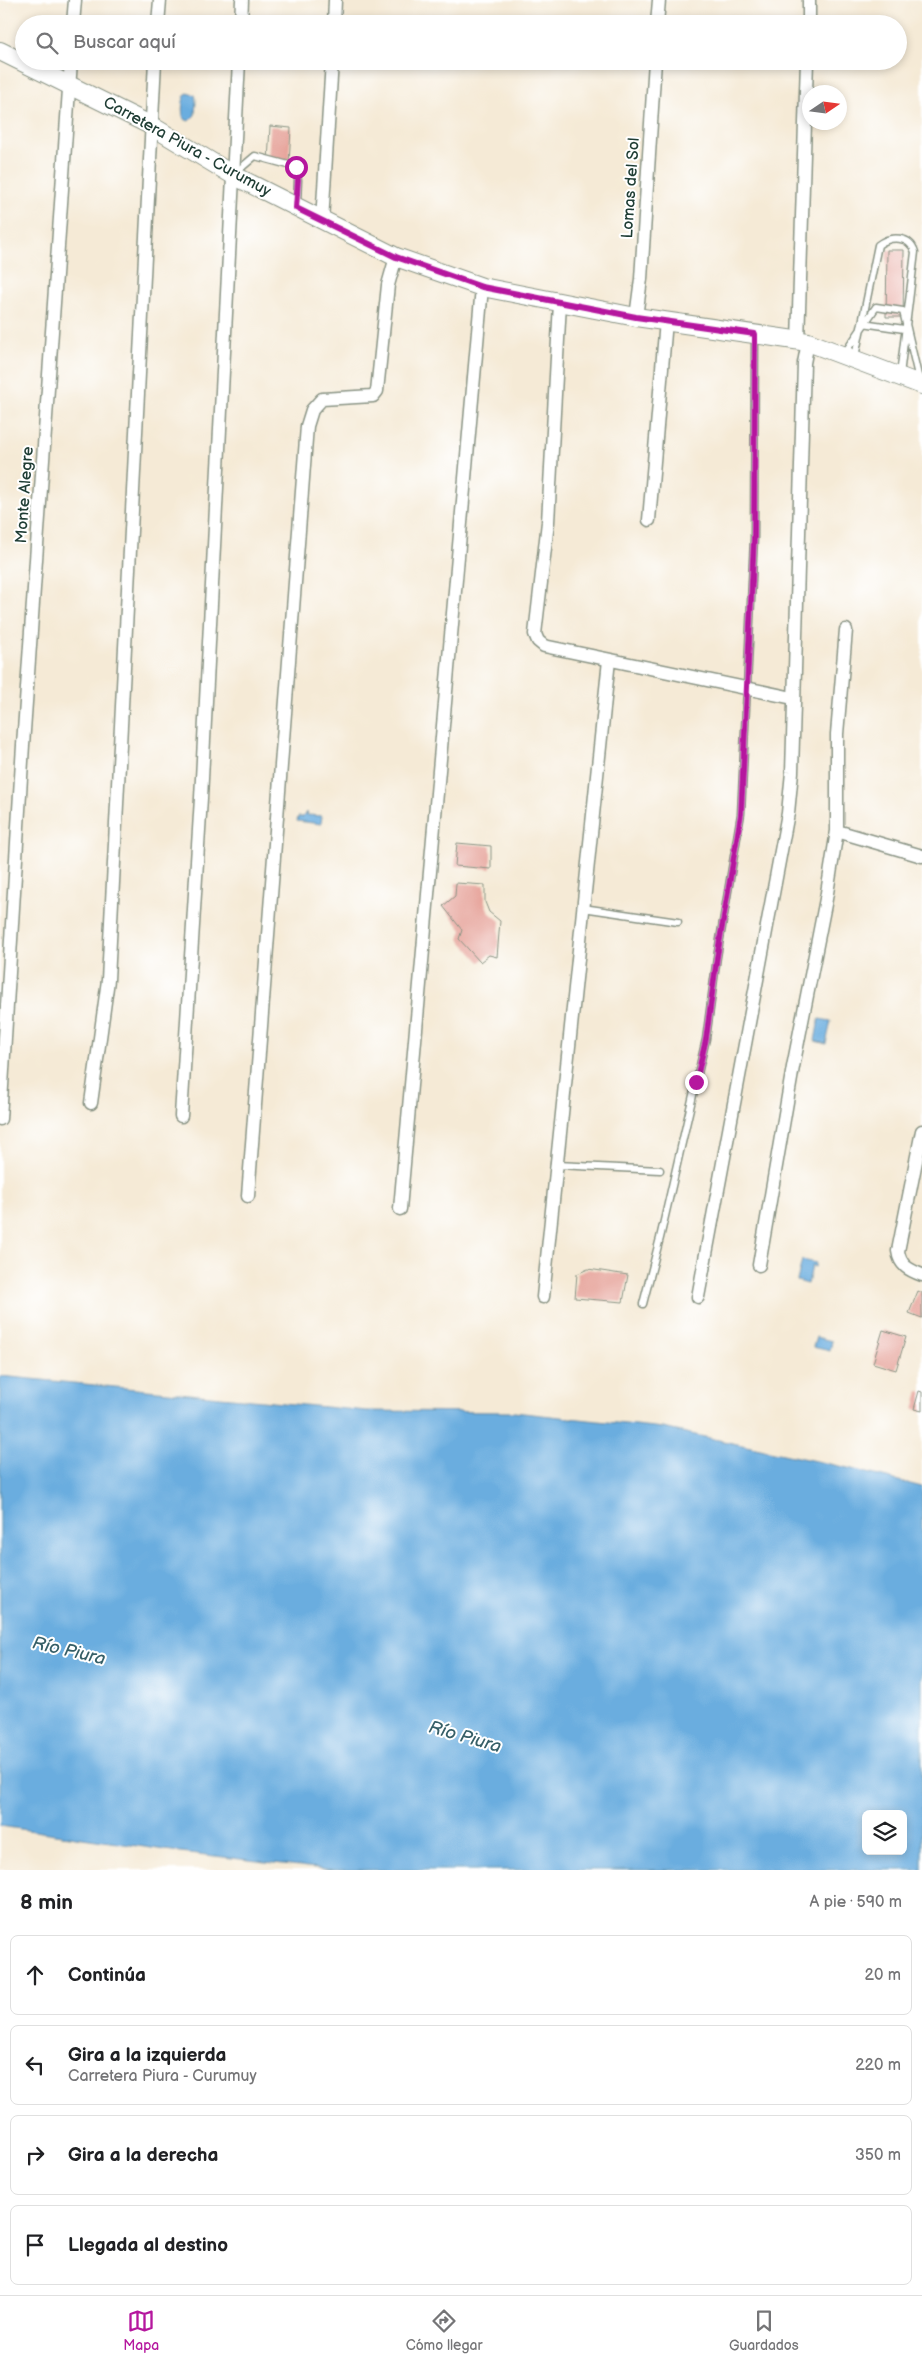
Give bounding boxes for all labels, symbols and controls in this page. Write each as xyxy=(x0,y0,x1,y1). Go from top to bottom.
search box xyxy=(15,15,907,70)
icon: search xyxy=(33,29,61,57)
text: Buscar aquí xyxy=(73,31,176,54)
north arrow xyxy=(802,85,847,130)
street label: Carretera Piura - Curumuy xyxy=(100,93,275,201)
street label: Lomas del Sol xyxy=(618,137,644,239)
route start xyxy=(285,156,308,179)
street label: Monte Alegre xyxy=(12,445,38,544)
route end xyxy=(685,1071,708,1094)
water label: Río Piura xyxy=(30,1632,108,1670)
water label: Río Piura xyxy=(426,1717,504,1757)
map controls xyxy=(862,1810,907,1855)
button: layers xyxy=(862,1810,907,1855)
text: 8 min xyxy=(20,1890,73,1915)
text: A pie · 590 m xyxy=(810,1893,902,1912)
icon: ahead xyxy=(21,1961,49,1989)
text: Continúa xyxy=(68,1964,146,1987)
text: 20 m xyxy=(865,1966,901,1985)
text: Gira a la izquierda xyxy=(68,2044,226,2067)
icon: left xyxy=(21,2051,49,2079)
text: 220 m xyxy=(855,2056,901,2075)
text: Carretera Piura - Curumuy xyxy=(68,2067,257,2086)
icon: right xyxy=(21,2141,49,2169)
text: Gira a la derecha xyxy=(68,2144,218,2167)
text: 350 m xyxy=(855,2146,901,2165)
icon: arrive xyxy=(21,2231,49,2259)
text: Llegada al destino xyxy=(68,2234,228,2257)
tab: Mapa xyxy=(123,2307,159,2354)
tab: Cómo llegar xyxy=(406,2307,482,2354)
tab: Guardados xyxy=(729,2307,799,2354)

